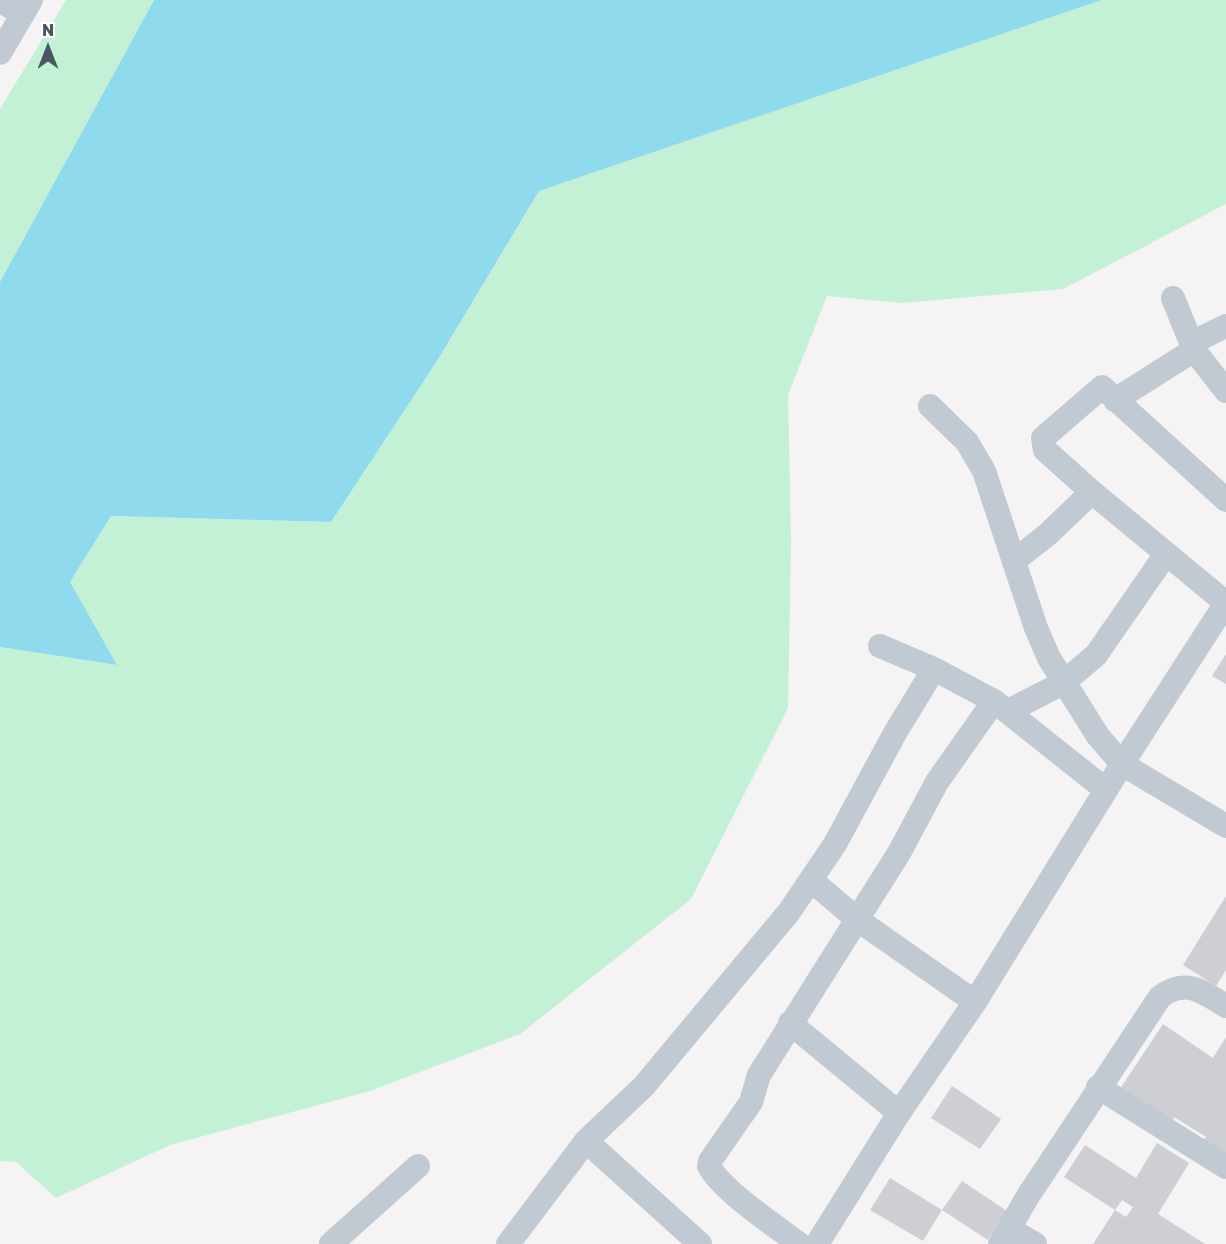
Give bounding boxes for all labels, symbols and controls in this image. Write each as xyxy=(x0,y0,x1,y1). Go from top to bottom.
north arrow xyxy=(18,18,78,78)
text: N xyxy=(42,20,54,40)

